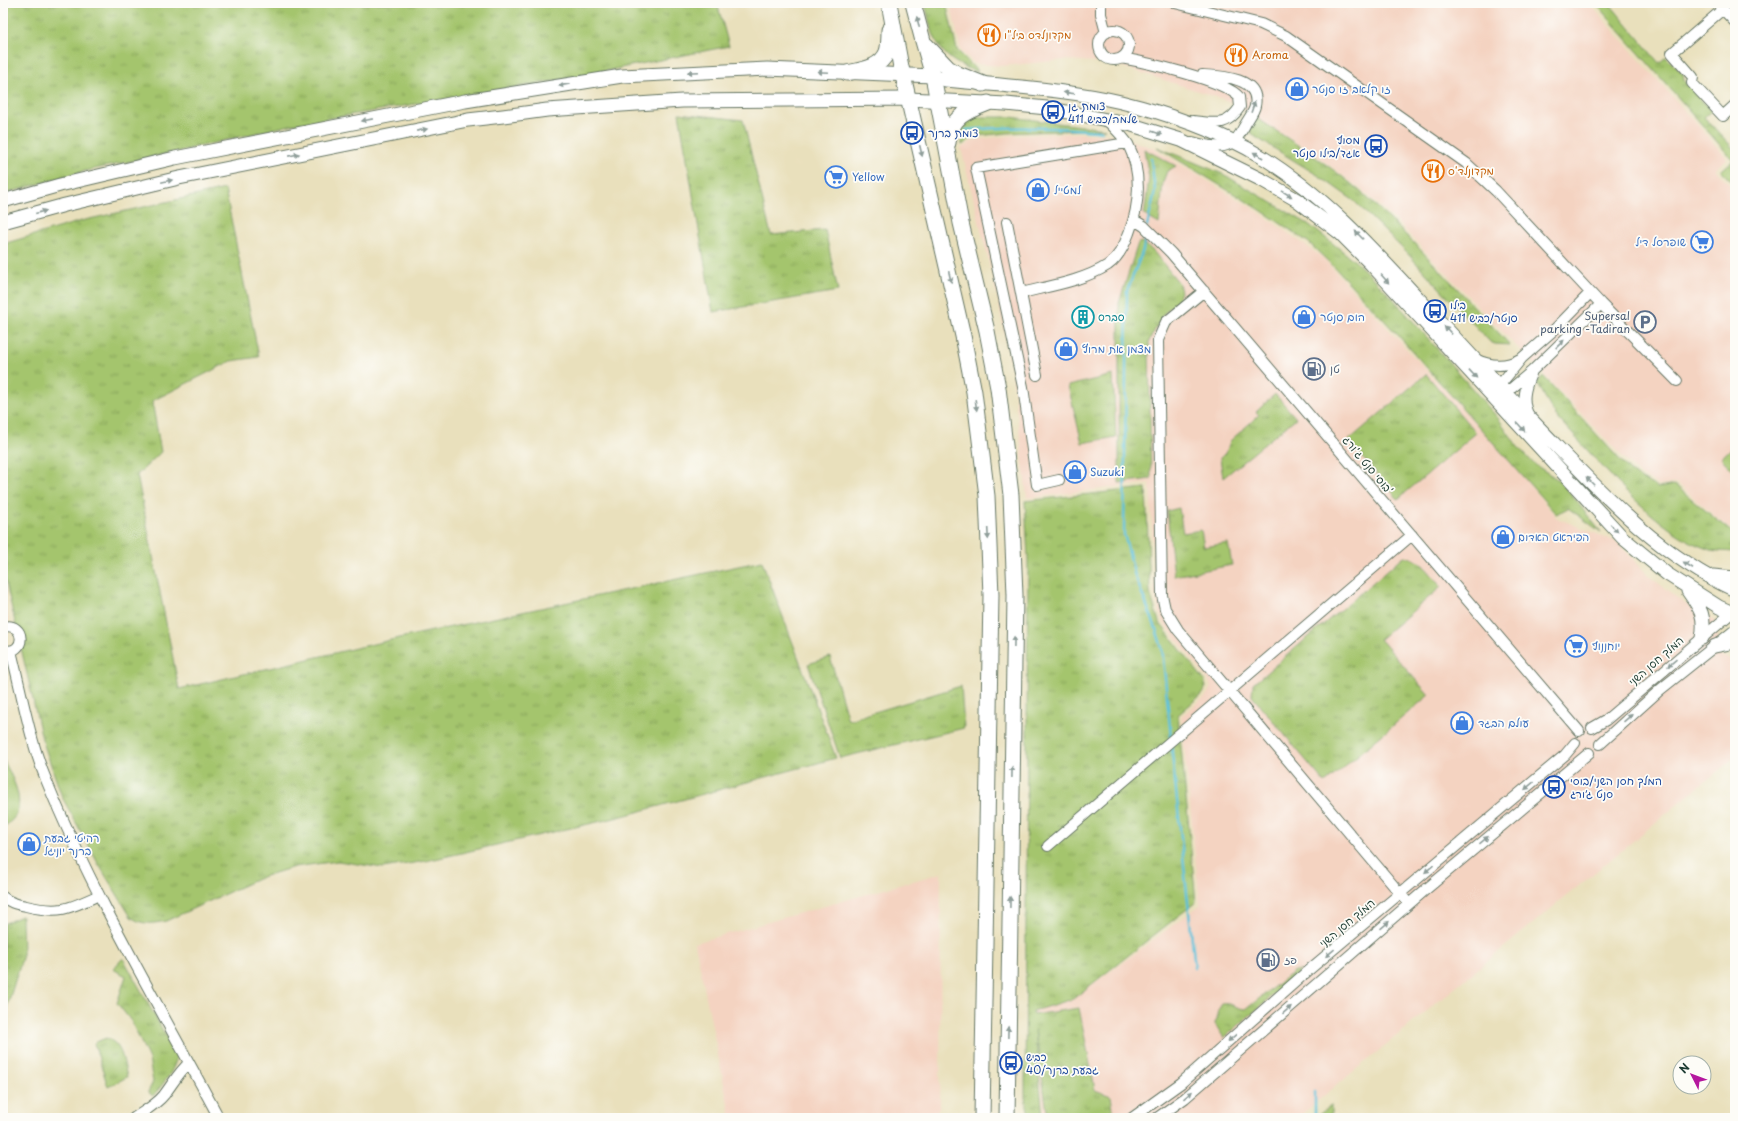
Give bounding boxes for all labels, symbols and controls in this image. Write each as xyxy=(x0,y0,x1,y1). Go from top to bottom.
one-way arrow xyxy=(915,16,921,28)
restaurant icon: מקדונלדס ביל"ו xyxy=(976,22,1002,48)
place label: מקדונלדס ביל"ו xyxy=(1004,26,1071,43)
restaurant icon: Aroma xyxy=(1223,42,1249,68)
place label: Aroma xyxy=(1252,46,1289,63)
one-way arrow xyxy=(817,68,829,75)
one-way arrow xyxy=(686,69,699,75)
shop icon: זו קלאב זו סנטר xyxy=(1284,76,1310,102)
place label: זו קלאב זו סנטר xyxy=(1312,80,1391,97)
one-way arrow xyxy=(558,82,570,88)
one-way arrow xyxy=(1063,90,1075,96)
place label: צומת גן שלמה/כביש 411 xyxy=(1068,97,1138,127)
bus stop icon: צומת גן שלמה/כביש 411 xyxy=(1040,99,1066,125)
one-way arrow xyxy=(1250,101,1257,113)
one-way arrow xyxy=(361,117,373,123)
bus stop icon: צומת ברנר xyxy=(899,120,925,146)
place label: צומת ברנר xyxy=(928,124,978,141)
one-way arrow xyxy=(416,127,428,133)
one-way arrow xyxy=(1151,130,1163,136)
place label: מסוף אגד/בילו סנטר xyxy=(1293,131,1361,161)
bus stop icon: מסוף אגד/בילו סנטר xyxy=(1363,133,1389,159)
one-way arrow xyxy=(918,145,924,157)
one-way arrow xyxy=(1252,151,1263,158)
one-way arrow xyxy=(288,152,300,158)
restaurant icon: מקדונלד'ס xyxy=(1420,158,1446,184)
place label: מקדונלד'ס xyxy=(1448,162,1494,179)
supermarket icon: Yellow xyxy=(823,164,849,190)
place label: Yellow xyxy=(852,168,885,185)
one-way arrow xyxy=(161,177,173,183)
shop icon: למטייל xyxy=(1025,177,1051,203)
place label: למטייל xyxy=(1054,181,1081,198)
one-way arrow xyxy=(1281,191,1293,198)
one-way arrow xyxy=(35,209,47,215)
supermarket icon: שופרסל דיל xyxy=(1689,229,1715,255)
one-way arrow xyxy=(1354,230,1364,240)
place label: שופרסל דיל xyxy=(1635,233,1687,250)
one-way arrow xyxy=(947,271,953,284)
one-way arrow xyxy=(1380,274,1389,284)
place label: בילו סנטר/כביש 411 xyxy=(1450,296,1518,326)
bus stop icon: בילו סנטר/כביש 411 xyxy=(1422,298,1448,324)
building icon: סברס xyxy=(1070,304,1096,330)
shop icon: הום סנטר xyxy=(1291,304,1317,330)
place label: Supersal parking -Tadiran xyxy=(1540,307,1630,337)
place label: סברס xyxy=(1098,308,1125,325)
place label: הום סנטר xyxy=(1320,308,1365,325)
parking icon: Supersal parking -Tadiran xyxy=(1632,309,1658,335)
one-way arrow xyxy=(1443,325,1453,335)
shop icon: מצמן את מרוץ xyxy=(1053,336,1079,362)
one-way arrow xyxy=(1555,339,1565,349)
place label: מצמן את מרוץ xyxy=(1082,340,1151,357)
fuel station icon: טן xyxy=(1301,356,1327,382)
place label: טן xyxy=(1330,360,1340,377)
one-way arrow xyxy=(1468,369,1478,379)
one-way arrow xyxy=(973,399,979,411)
one-way arrow xyxy=(1516,422,1526,432)
street label: בוסי סנט ג'ורג' xyxy=(1339,432,1398,498)
shop icon: Suzuki xyxy=(1062,459,1088,485)
place label: Suzuki xyxy=(1090,463,1124,480)
one-way arrow xyxy=(1585,476,1595,486)
one-way arrow xyxy=(1609,523,1619,533)
shop icon: הפיראט האדום xyxy=(1490,524,1516,550)
one-way arrow xyxy=(985,528,992,540)
place label: הפיראט האדום xyxy=(1518,528,1589,545)
one-way arrow xyxy=(1683,561,1694,569)
street label: המלך חסן השני xyxy=(1624,632,1687,689)
supermarket icon: יוחננוף xyxy=(1563,633,1589,659)
one-way arrow xyxy=(1011,635,1017,648)
place label: יוחננוף xyxy=(1592,637,1620,654)
one-way arrow xyxy=(1667,659,1677,668)
shop icon: עולם הבגד xyxy=(1449,710,1475,736)
one-way arrow xyxy=(1623,713,1634,722)
place label: עולם הבגד xyxy=(1478,714,1530,731)
one-way arrow xyxy=(1009,765,1015,778)
place label: המלך חסן השני/בוסי סנט ג׳ורג xyxy=(1570,772,1662,802)
bus stop icon: המלך חסן השני/בוסי סנט ג׳ורג xyxy=(1541,774,1567,800)
one-way arrow xyxy=(1523,781,1534,790)
place label: רהיטי גבעת ברנר יוניגל xyxy=(43,829,100,859)
shop icon: רהיטי גבעת ברנר יוניגל xyxy=(16,831,42,857)
one-way arrow xyxy=(1479,836,1489,845)
one-way arrow xyxy=(1424,865,1434,874)
street label: המלך חסן השני xyxy=(1315,894,1378,951)
one-way arrow xyxy=(1007,895,1013,908)
one-way arrow xyxy=(1380,920,1390,929)
fuel station icon: פז xyxy=(1255,947,1281,973)
one-way arrow xyxy=(1324,948,1335,957)
place label: פז xyxy=(1284,951,1297,968)
one-way arrow xyxy=(1281,1005,1292,1014)
one-way arrow xyxy=(1005,1025,1011,1038)
one-way arrow xyxy=(1226,1034,1237,1043)
place label: כביש 40/גבעת ברנר xyxy=(1026,1048,1099,1078)
bus stop icon: כביש 40/גבעת ברנר xyxy=(998,1050,1024,1076)
north arrow xyxy=(1672,1055,1712,1095)
text: N xyxy=(1675,1059,1694,1077)
one-way arrow xyxy=(1183,1090,1194,1099)

